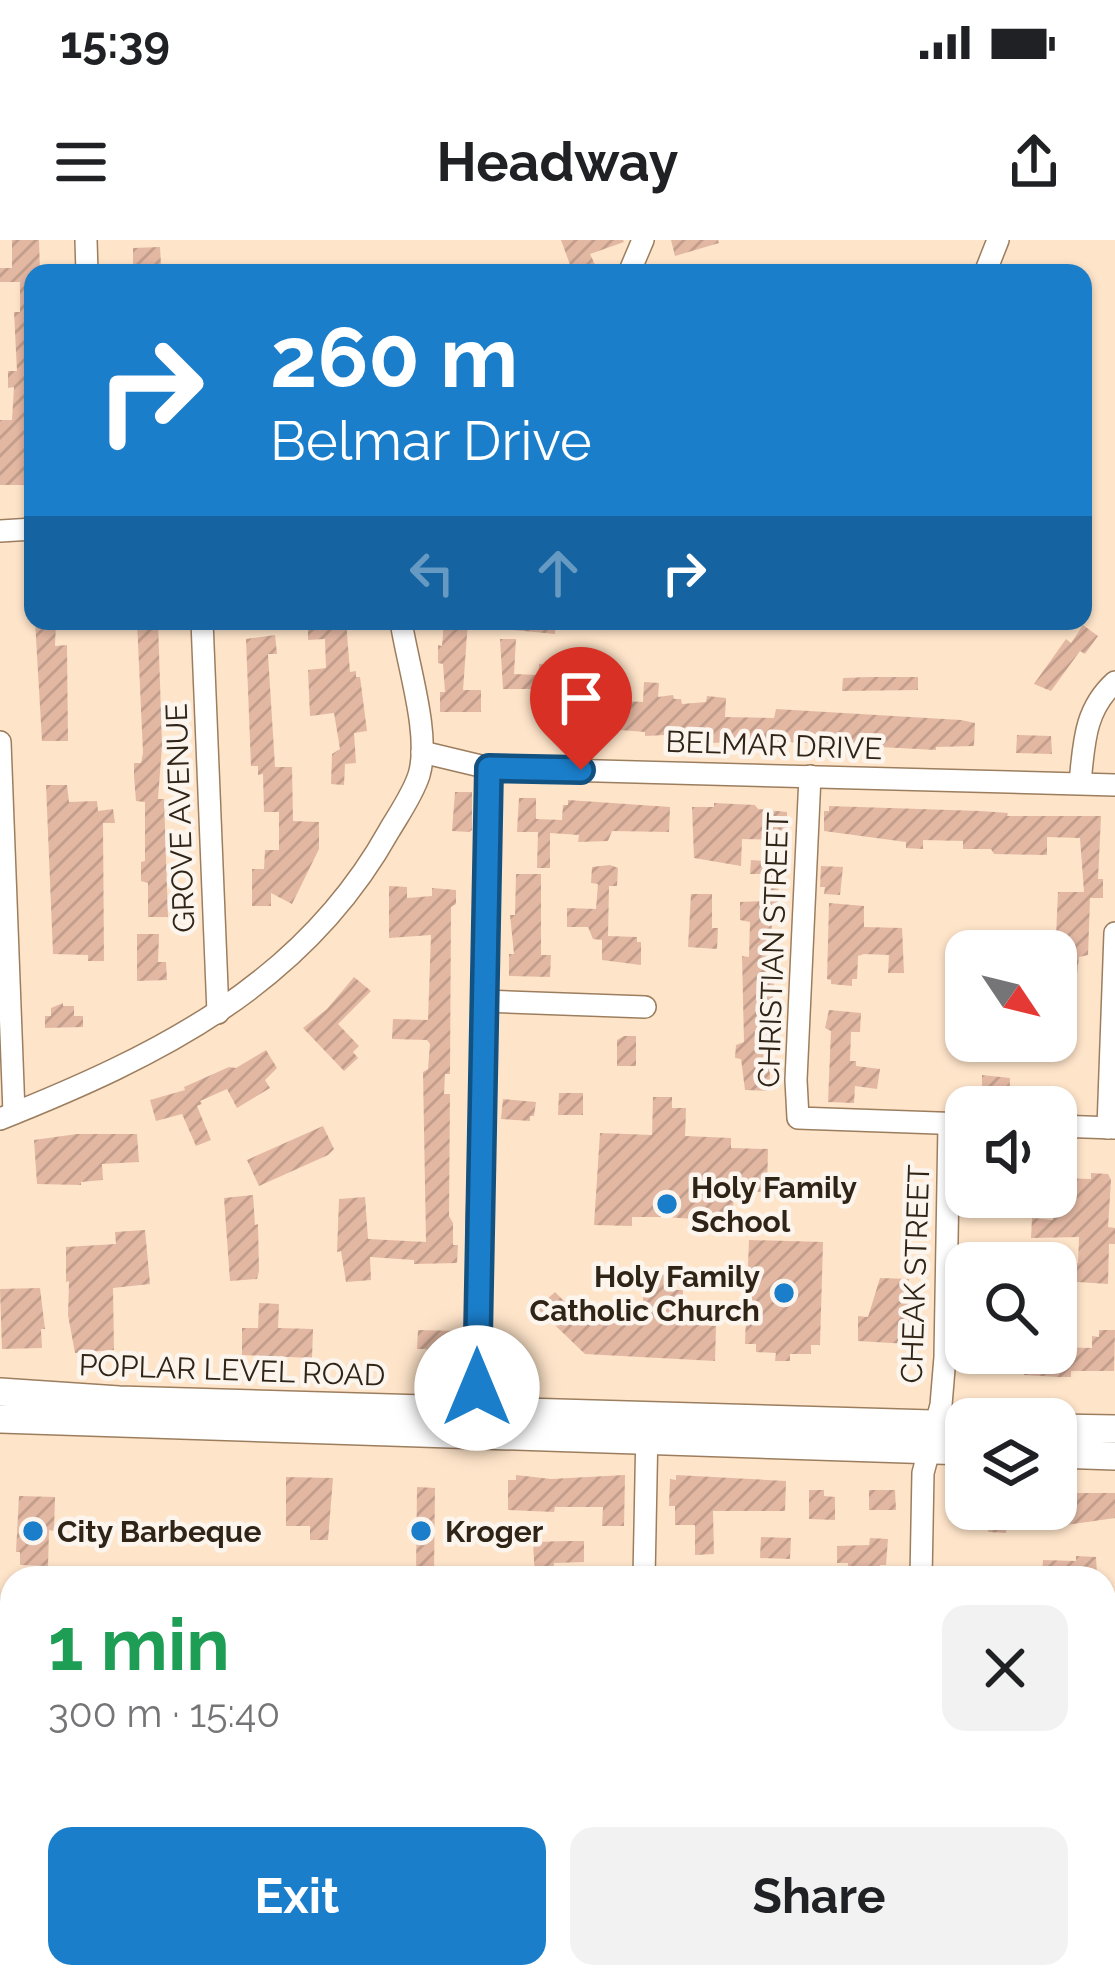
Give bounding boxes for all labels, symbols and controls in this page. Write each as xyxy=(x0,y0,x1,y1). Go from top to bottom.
text: 15:39 xyxy=(60,16,170,69)
icon: menu xyxy=(48,129,114,195)
icon: share xyxy=(1001,129,1067,195)
text: Headway xyxy=(437,130,678,194)
text: 260 m xyxy=(270,308,518,407)
icon: right xyxy=(72,312,228,468)
text: Belmar Drive xyxy=(270,409,592,473)
icon: left xyxy=(399,540,465,606)
icon: ahead xyxy=(525,540,591,606)
icon: right xyxy=(651,540,717,606)
pin xyxy=(530,647,632,770)
icon: arrive xyxy=(548,665,614,731)
street label: GROVE AVENUE xyxy=(159,703,201,933)
street label: BELMAR DRIVE xyxy=(665,724,883,766)
street label: CHRISTIAN STREET xyxy=(751,812,795,1088)
north arrow xyxy=(945,930,1077,1062)
map controls xyxy=(945,930,1077,1530)
button: sound xyxy=(945,1086,1077,1218)
street label: CHEAK STREET xyxy=(894,1164,936,1384)
place label: Holy Family School xyxy=(691,1170,857,1239)
marker: Holy Family School xyxy=(654,1191,680,1217)
button: search xyxy=(945,1242,1077,1374)
place label: Holy Family Catholic Church xyxy=(530,1259,760,1328)
marker: Holy Family Catholic Church xyxy=(771,1280,797,1306)
position arrow xyxy=(414,1325,540,1451)
street label: POPLAR LEVEL ROAD xyxy=(78,1347,386,1393)
button: layers xyxy=(945,1398,1077,1530)
place label: City Barbeque xyxy=(57,1514,261,1549)
place label: Kroger xyxy=(445,1514,544,1549)
marker: City Barbeque xyxy=(20,1518,46,1544)
marker: Kroger xyxy=(408,1518,434,1544)
text: 1 min xyxy=(48,1602,230,1687)
button: close xyxy=(942,1605,1068,1731)
text: 300 m · 15:40 xyxy=(48,1690,280,1736)
button: Exit xyxy=(48,1827,546,1965)
button: Share xyxy=(570,1827,1068,1965)

